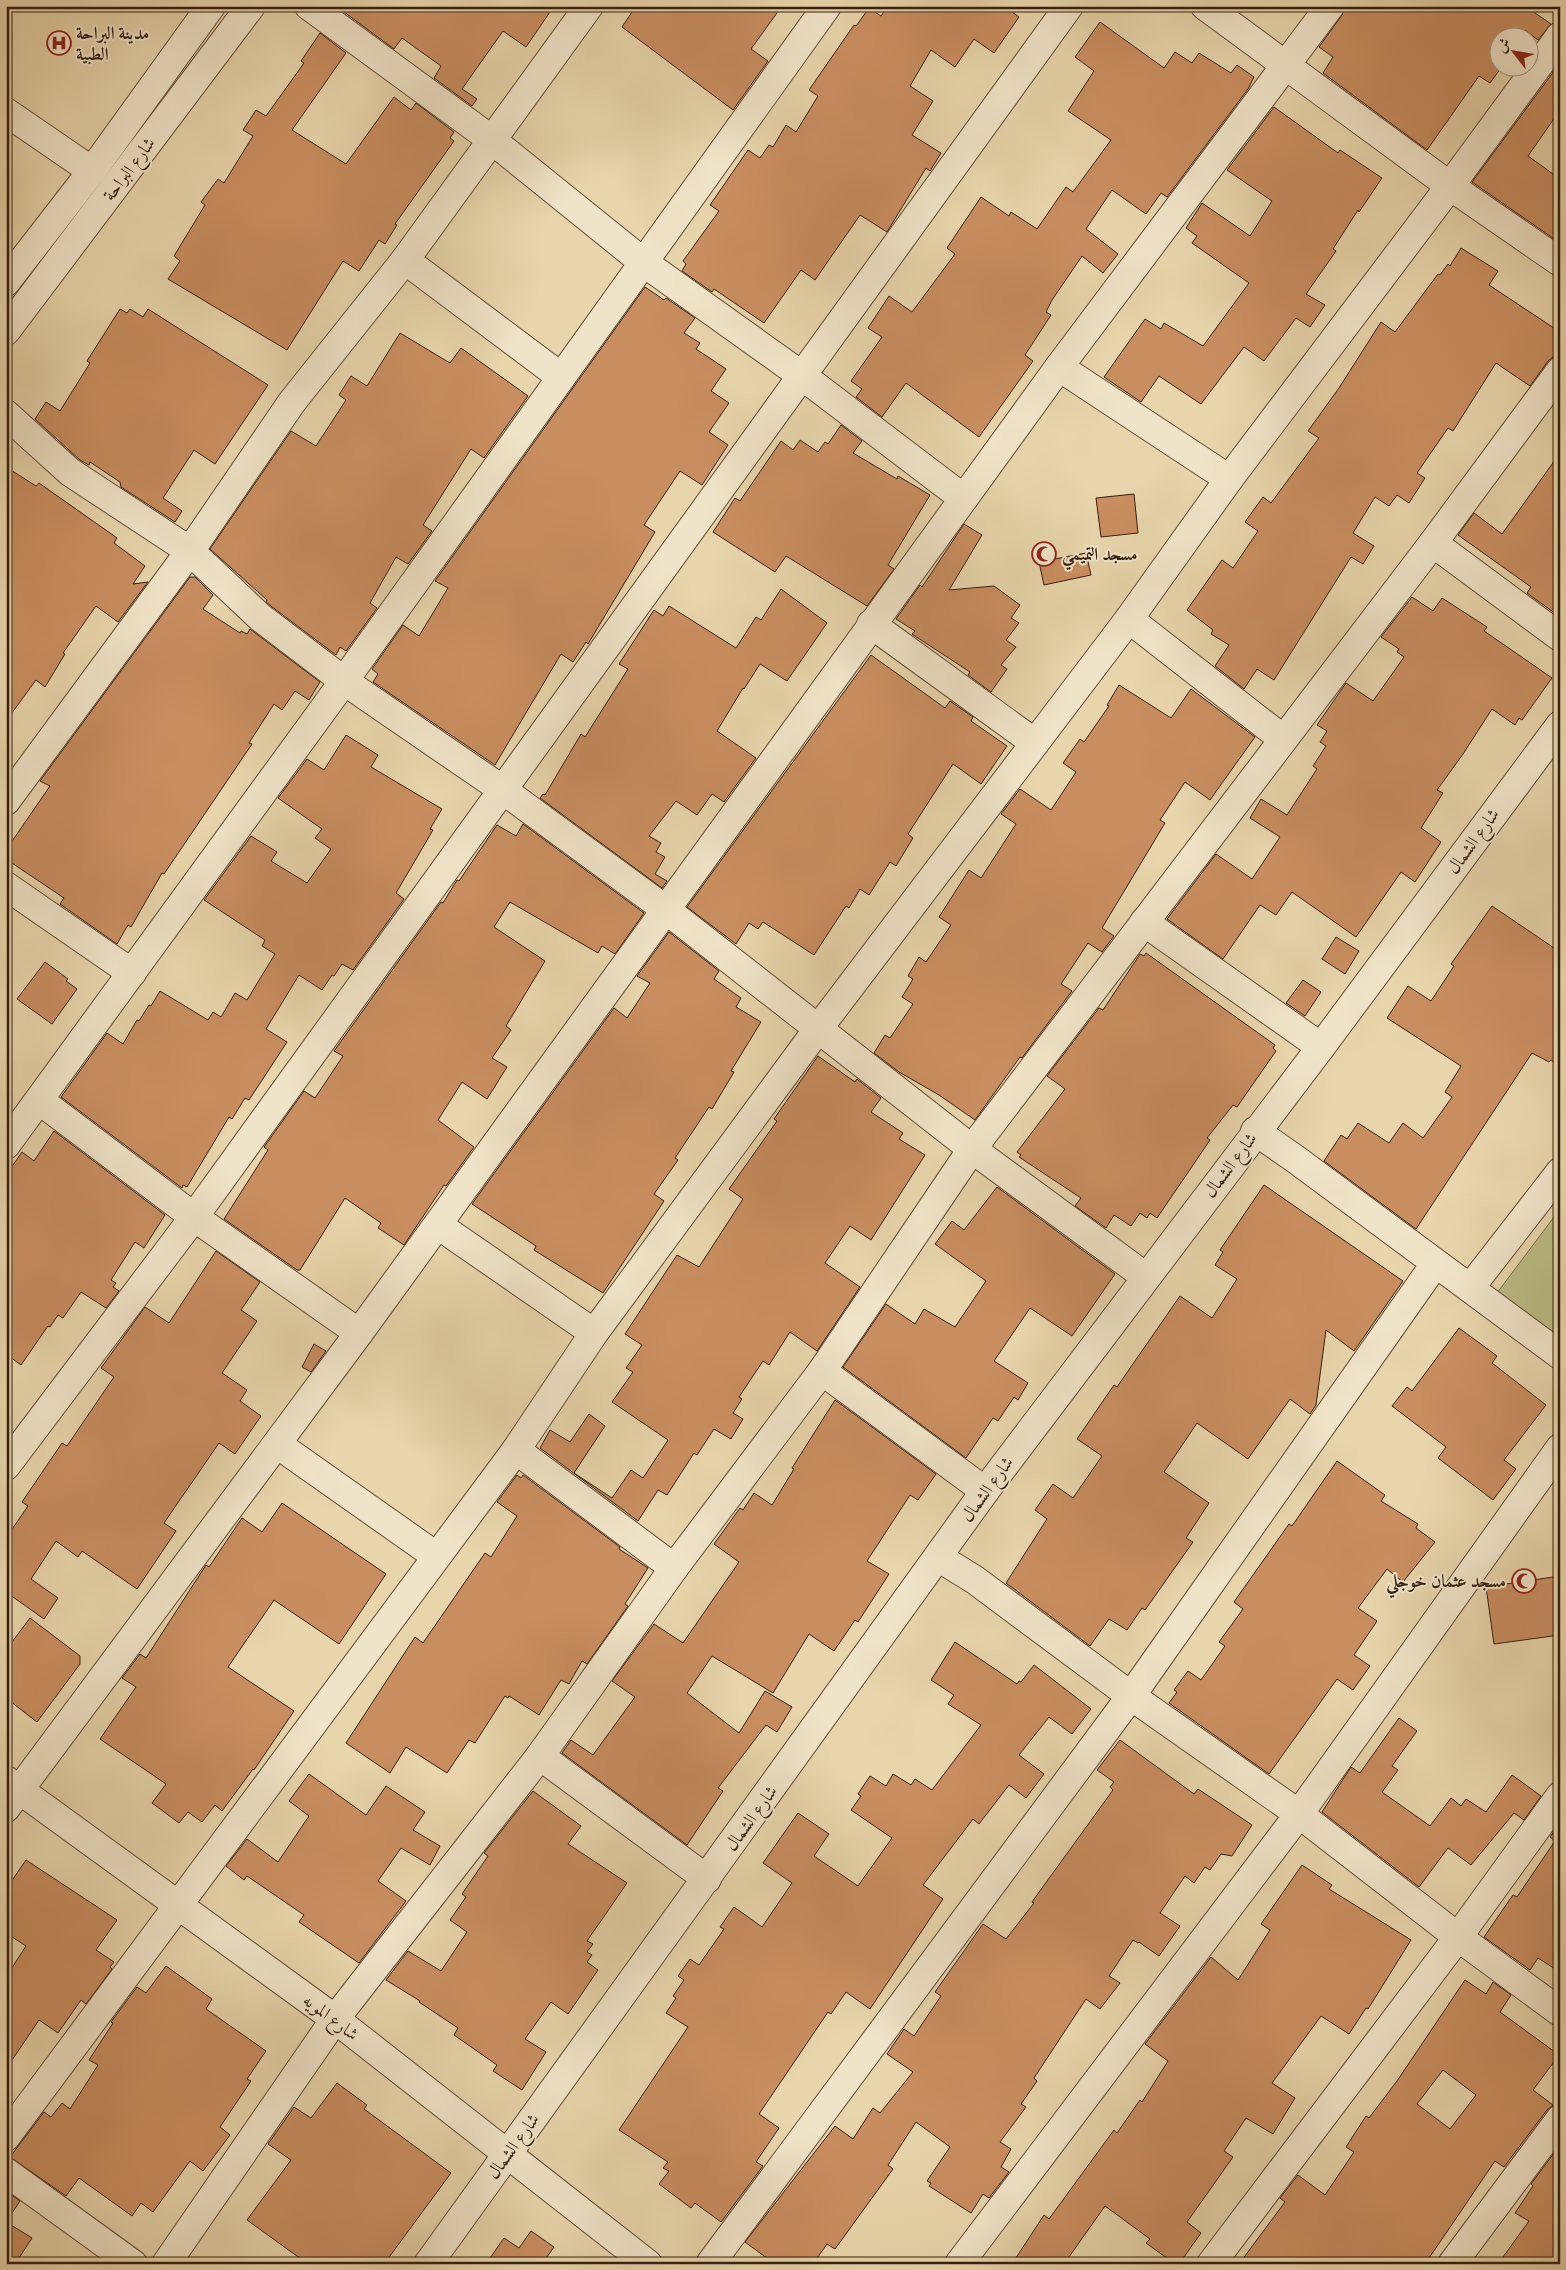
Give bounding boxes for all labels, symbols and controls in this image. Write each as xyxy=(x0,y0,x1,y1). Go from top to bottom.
place label: مدينة البراحة الطبية xyxy=(76,19,149,67)
north arrow xyxy=(1488,28,1538,78)
hospital icon: مدينة البراحة الطبية xyxy=(46,30,72,56)
text: ش xyxy=(1491,34,1515,56)
street label: شارع البراحة xyxy=(96,131,163,207)
place label: مسجد التميمي xyxy=(1062,540,1138,571)
mosque icon: مسجد التميمي xyxy=(1031,541,1057,567)
street label: شارع الشمال xyxy=(1439,802,1507,880)
street label: شارع الشمال xyxy=(1196,1126,1265,1204)
street label: شارع الشمال xyxy=(953,1450,1021,1528)
place label: مسجد عثمان خوجلي xyxy=(1385,1567,1506,1599)
mosque icon: مسجد عثمان خوجلي xyxy=(1511,1568,1537,1594)
street label: شارع الشمال xyxy=(717,1779,785,1857)
street label: شارع المويه xyxy=(296,1987,365,2048)
street label: شارع الشمال xyxy=(479,2107,547,2185)

